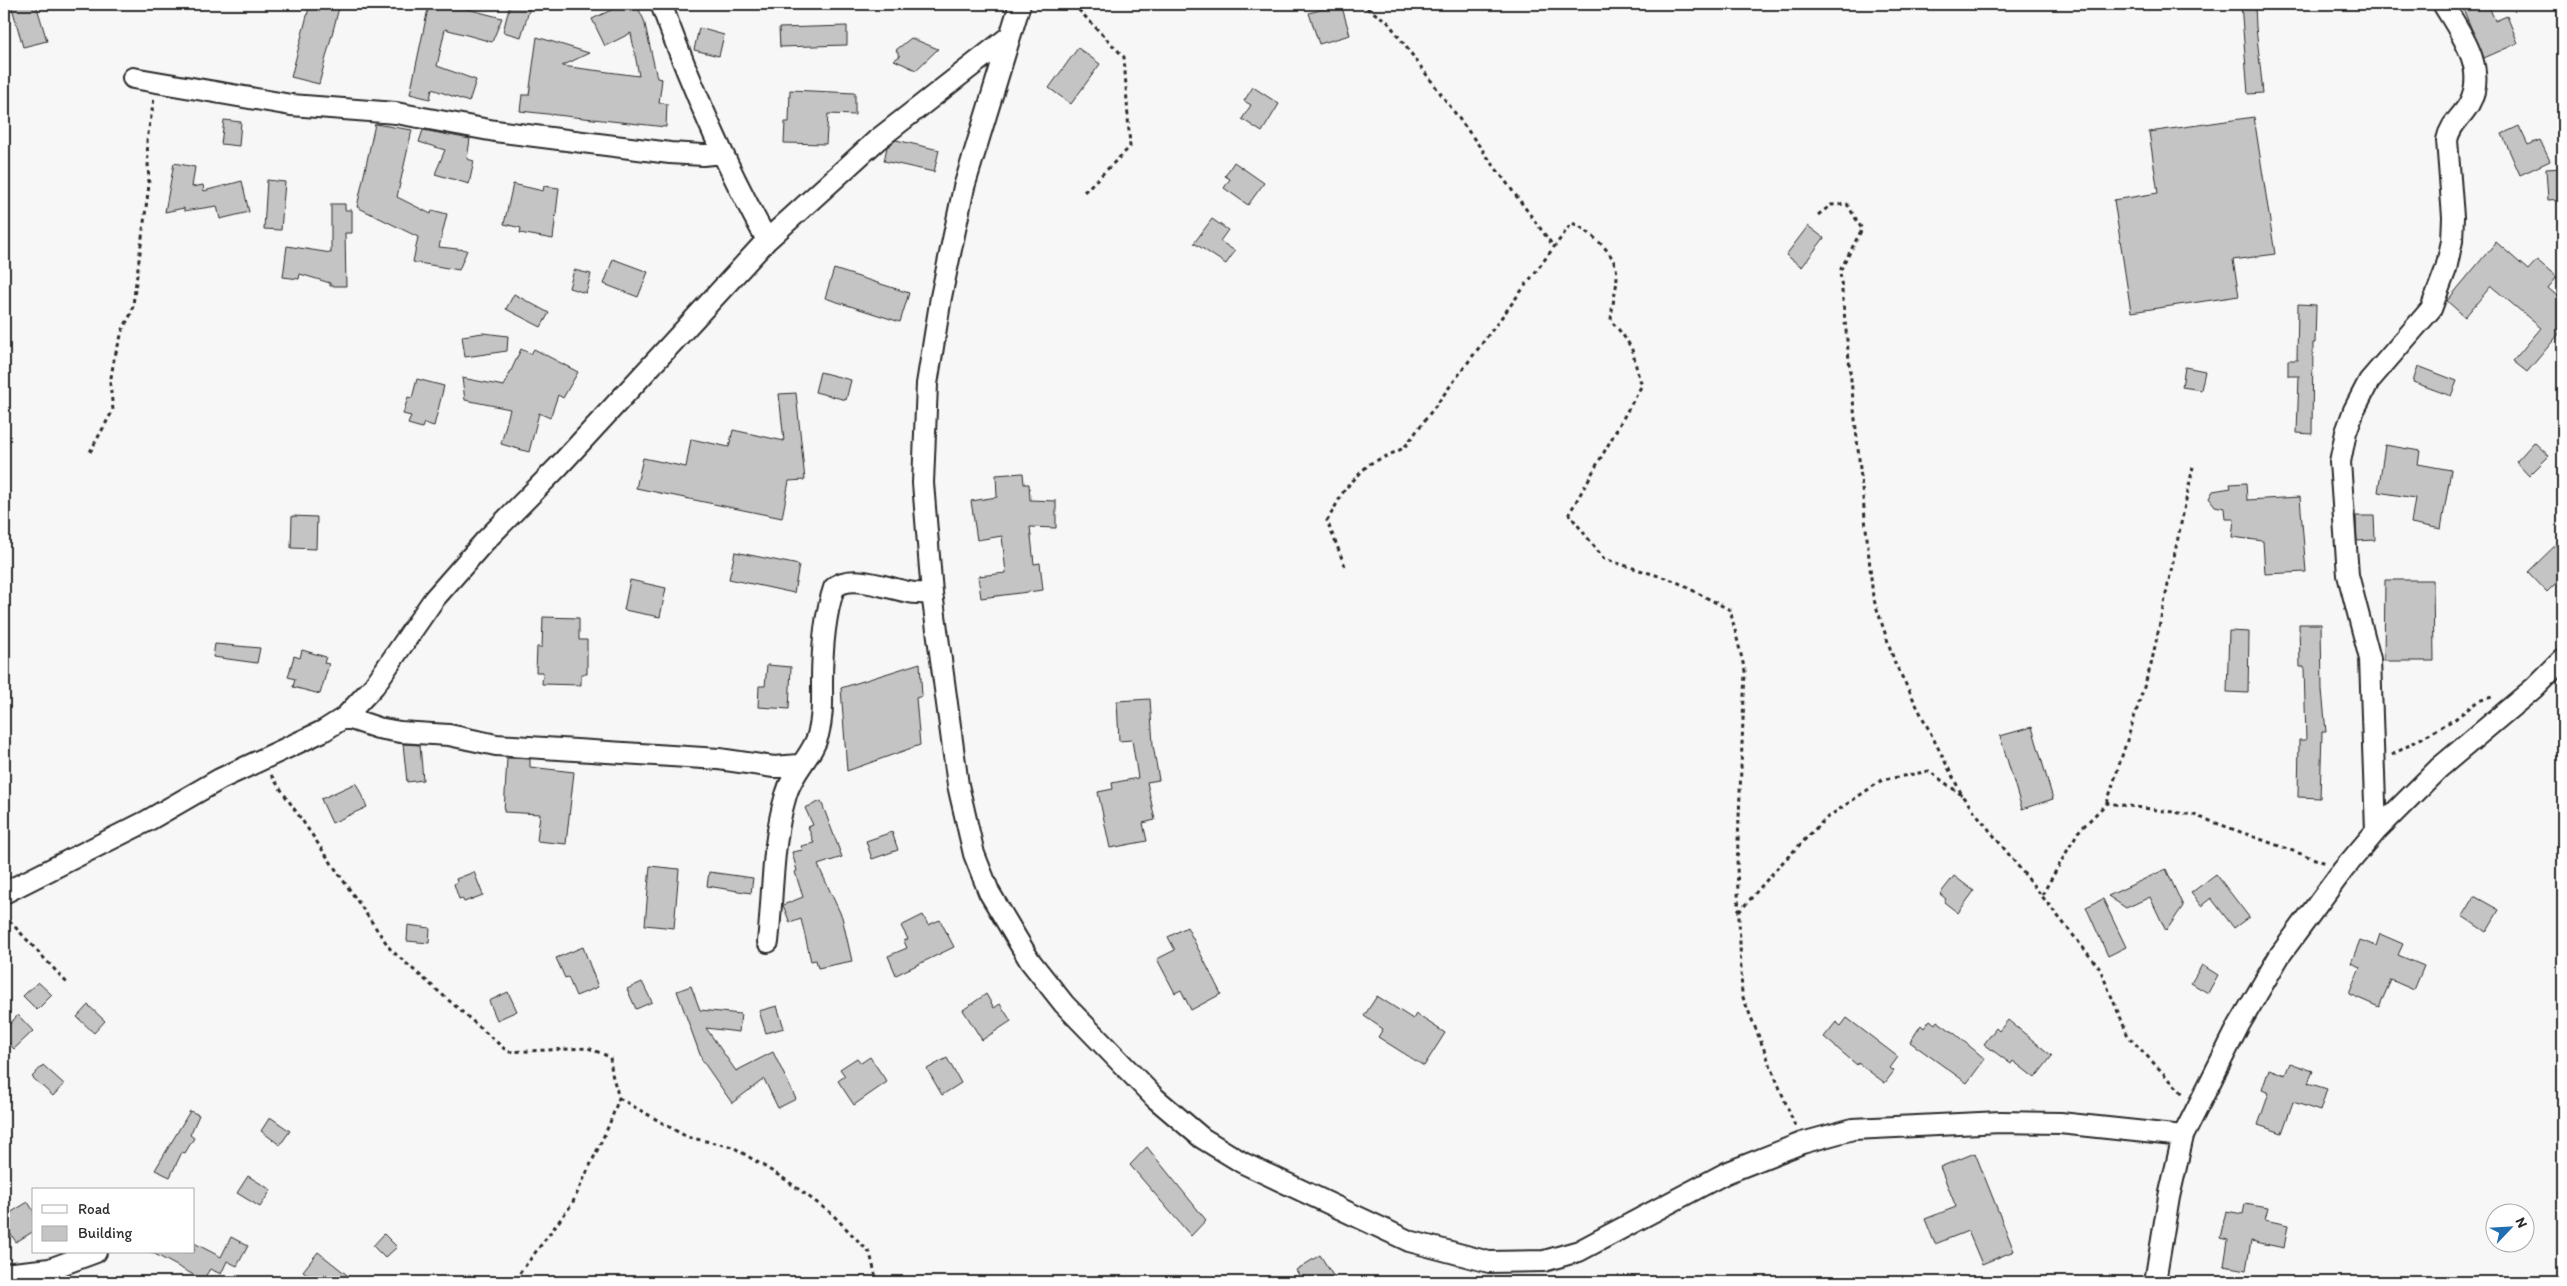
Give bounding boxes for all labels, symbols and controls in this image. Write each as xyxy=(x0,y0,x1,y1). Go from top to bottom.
legend xyxy=(32,1188,195,1254)
text: Road xyxy=(78,1200,111,1218)
north arrow xyxy=(2484,1204,2534,1254)
text: N xyxy=(2512,1215,2531,1231)
text: Building xyxy=(78,1224,132,1242)

